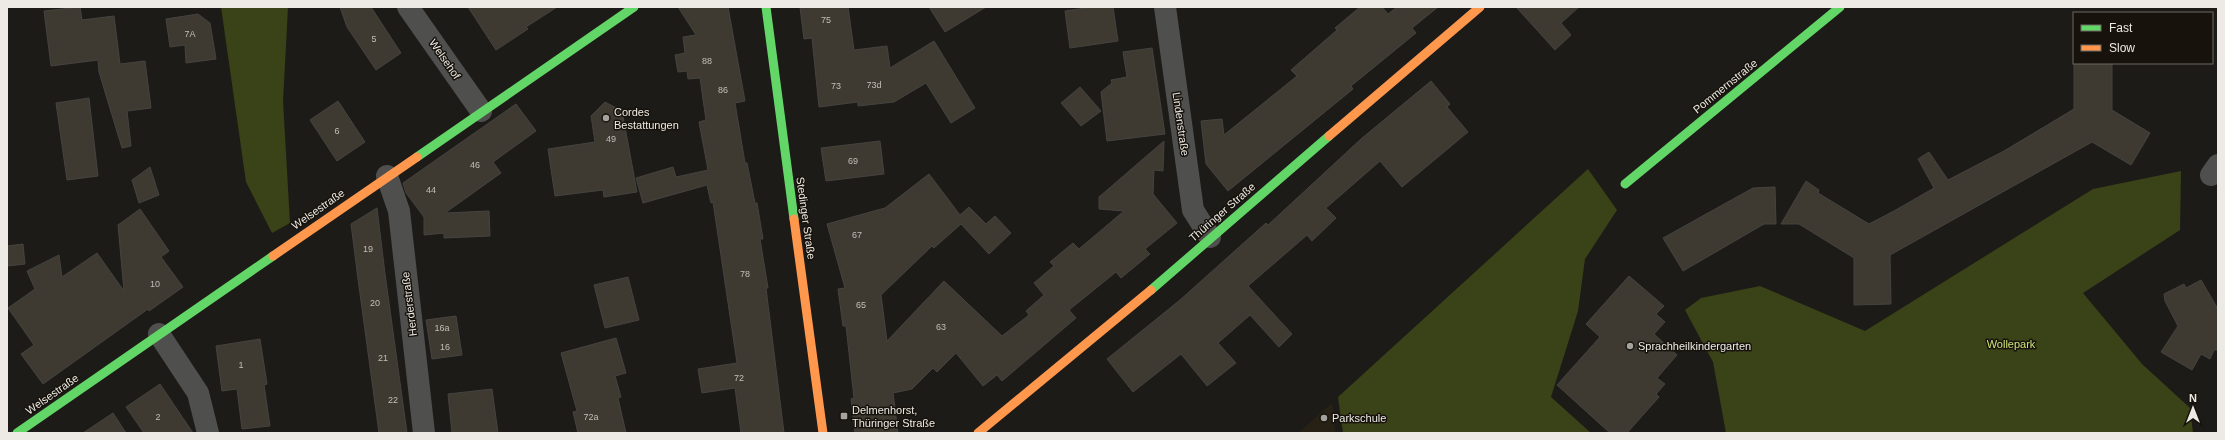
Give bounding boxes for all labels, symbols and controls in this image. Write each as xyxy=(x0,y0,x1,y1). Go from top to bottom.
legend xyxy=(2073,12,2213,64)
house number: 75 xyxy=(821,15,831,25)
text: Fast xyxy=(2109,21,2133,35)
house number: 7A xyxy=(184,29,196,39)
house number: 5 xyxy=(371,34,377,44)
street label: Welsehof xyxy=(427,37,464,82)
text: Slow xyxy=(2109,41,2135,55)
house number: 88 xyxy=(702,56,712,66)
street label: Pommernstraße xyxy=(1691,57,1759,115)
house number: 73d xyxy=(866,80,882,90)
house number: 73 xyxy=(831,81,841,91)
house number: 86 xyxy=(718,85,728,95)
street label: Lindenstraße xyxy=(1171,91,1191,157)
place label: Cordes Bestattungen xyxy=(614,106,679,131)
marker: Cordes Bestattungen xyxy=(601,113,611,123)
house number: 6 xyxy=(334,126,340,136)
house number: 49 xyxy=(606,134,616,144)
house number: 69 xyxy=(848,156,858,166)
house number: 46 xyxy=(470,160,480,170)
street label: Stedinger Straße xyxy=(794,176,818,260)
street label: Thüringer Straße xyxy=(1187,180,1257,244)
house number: 44 xyxy=(426,185,436,195)
street label: Welsestraße xyxy=(289,186,347,232)
house number: 67 xyxy=(852,230,862,240)
house number: 19 xyxy=(363,244,373,254)
house number: 78 xyxy=(740,269,750,279)
street label: Herderstraße xyxy=(399,271,419,337)
house number: 10 xyxy=(150,279,160,289)
house number: 20 xyxy=(370,298,380,308)
house number: 65 xyxy=(856,300,866,310)
house number: 63 xyxy=(936,322,946,332)
house number: 16a xyxy=(434,323,450,333)
park label: Wollepark xyxy=(1987,338,2036,350)
place label: Sprachheilkindergarten xyxy=(1638,340,1751,352)
marker: Sprachheilkindergarten xyxy=(1625,341,1635,351)
house number: 16 xyxy=(440,342,450,352)
house number: 21 xyxy=(378,353,388,363)
house number: 1 xyxy=(238,360,244,370)
street label: Welsestraße xyxy=(23,371,81,417)
house number: 72 xyxy=(734,373,744,383)
north arrow xyxy=(2173,388,2213,428)
text: N xyxy=(2189,392,2197,404)
house number: 22 xyxy=(388,395,398,405)
place label: Delmenhorst, Thüringer Straße xyxy=(852,404,935,429)
marker: Delmenhorst, Thüringer Straße xyxy=(839,411,849,421)
house number: 2 xyxy=(155,412,161,422)
house number: 72a xyxy=(583,412,599,422)
place label: Parkschule xyxy=(1332,412,1386,424)
marker: Parkschule xyxy=(1319,413,1329,423)

